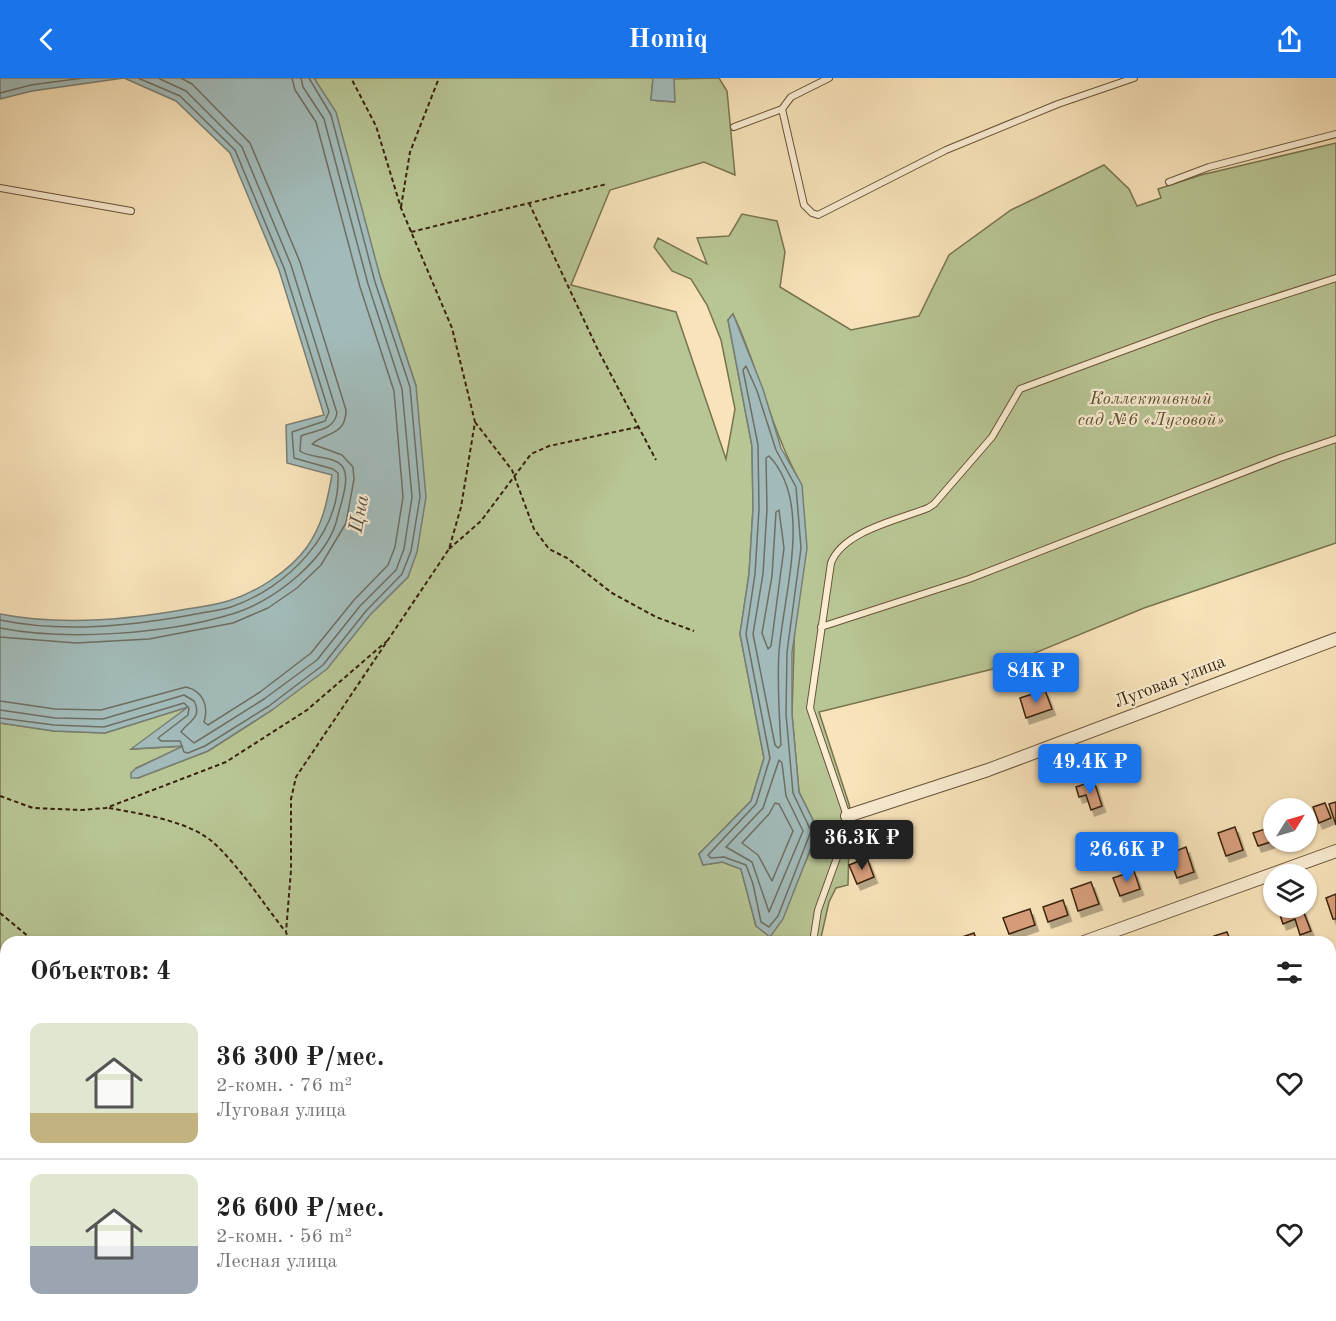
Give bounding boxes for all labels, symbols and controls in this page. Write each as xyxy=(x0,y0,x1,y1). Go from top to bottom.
icon: back xyxy=(30,23,63,56)
icon: share xyxy=(1273,23,1306,56)
text: Homiq xyxy=(628,26,708,53)
park label: Коллективный сад №6 «Луговой» xyxy=(1077,390,1225,429)
water label: Цна xyxy=(346,493,374,536)
pin: 84K ₽ xyxy=(994,653,1078,704)
street label: Луговая улица xyxy=(1112,653,1228,711)
text: 84K ₽ xyxy=(1007,662,1065,682)
pin: 49.4K ₽ xyxy=(1035,744,1145,795)
text: 49.4K ₽ xyxy=(1052,753,1128,773)
north arrow xyxy=(1263,798,1317,852)
map controls xyxy=(1263,798,1317,918)
pin: 36.3K ₽ xyxy=(807,820,917,871)
text: 36.3K ₽ xyxy=(824,829,900,849)
pin: 26.6K ₽ xyxy=(1072,832,1182,883)
text: 26.6K ₽ xyxy=(1089,841,1165,861)
button: layers xyxy=(1263,864,1317,918)
icon: filters xyxy=(1273,956,1306,989)
text: Объектов: 4 xyxy=(30,959,171,985)
text: 36 300 ₽/мес. xyxy=(216,1045,384,1071)
icon: home xyxy=(78,1047,150,1119)
icon: heart xyxy=(1273,1067,1306,1100)
text: 2-комн. · 76 m² xyxy=(216,1076,352,1096)
text: Луговая улица xyxy=(216,1101,346,1121)
text: 26 600 ₽/мес. xyxy=(216,1196,384,1222)
icon: home xyxy=(78,1198,150,1270)
icon: heart xyxy=(1273,1218,1306,1251)
text: 2-комн. · 56 m² xyxy=(216,1227,352,1247)
text: Лесная улица xyxy=(216,1252,337,1272)

